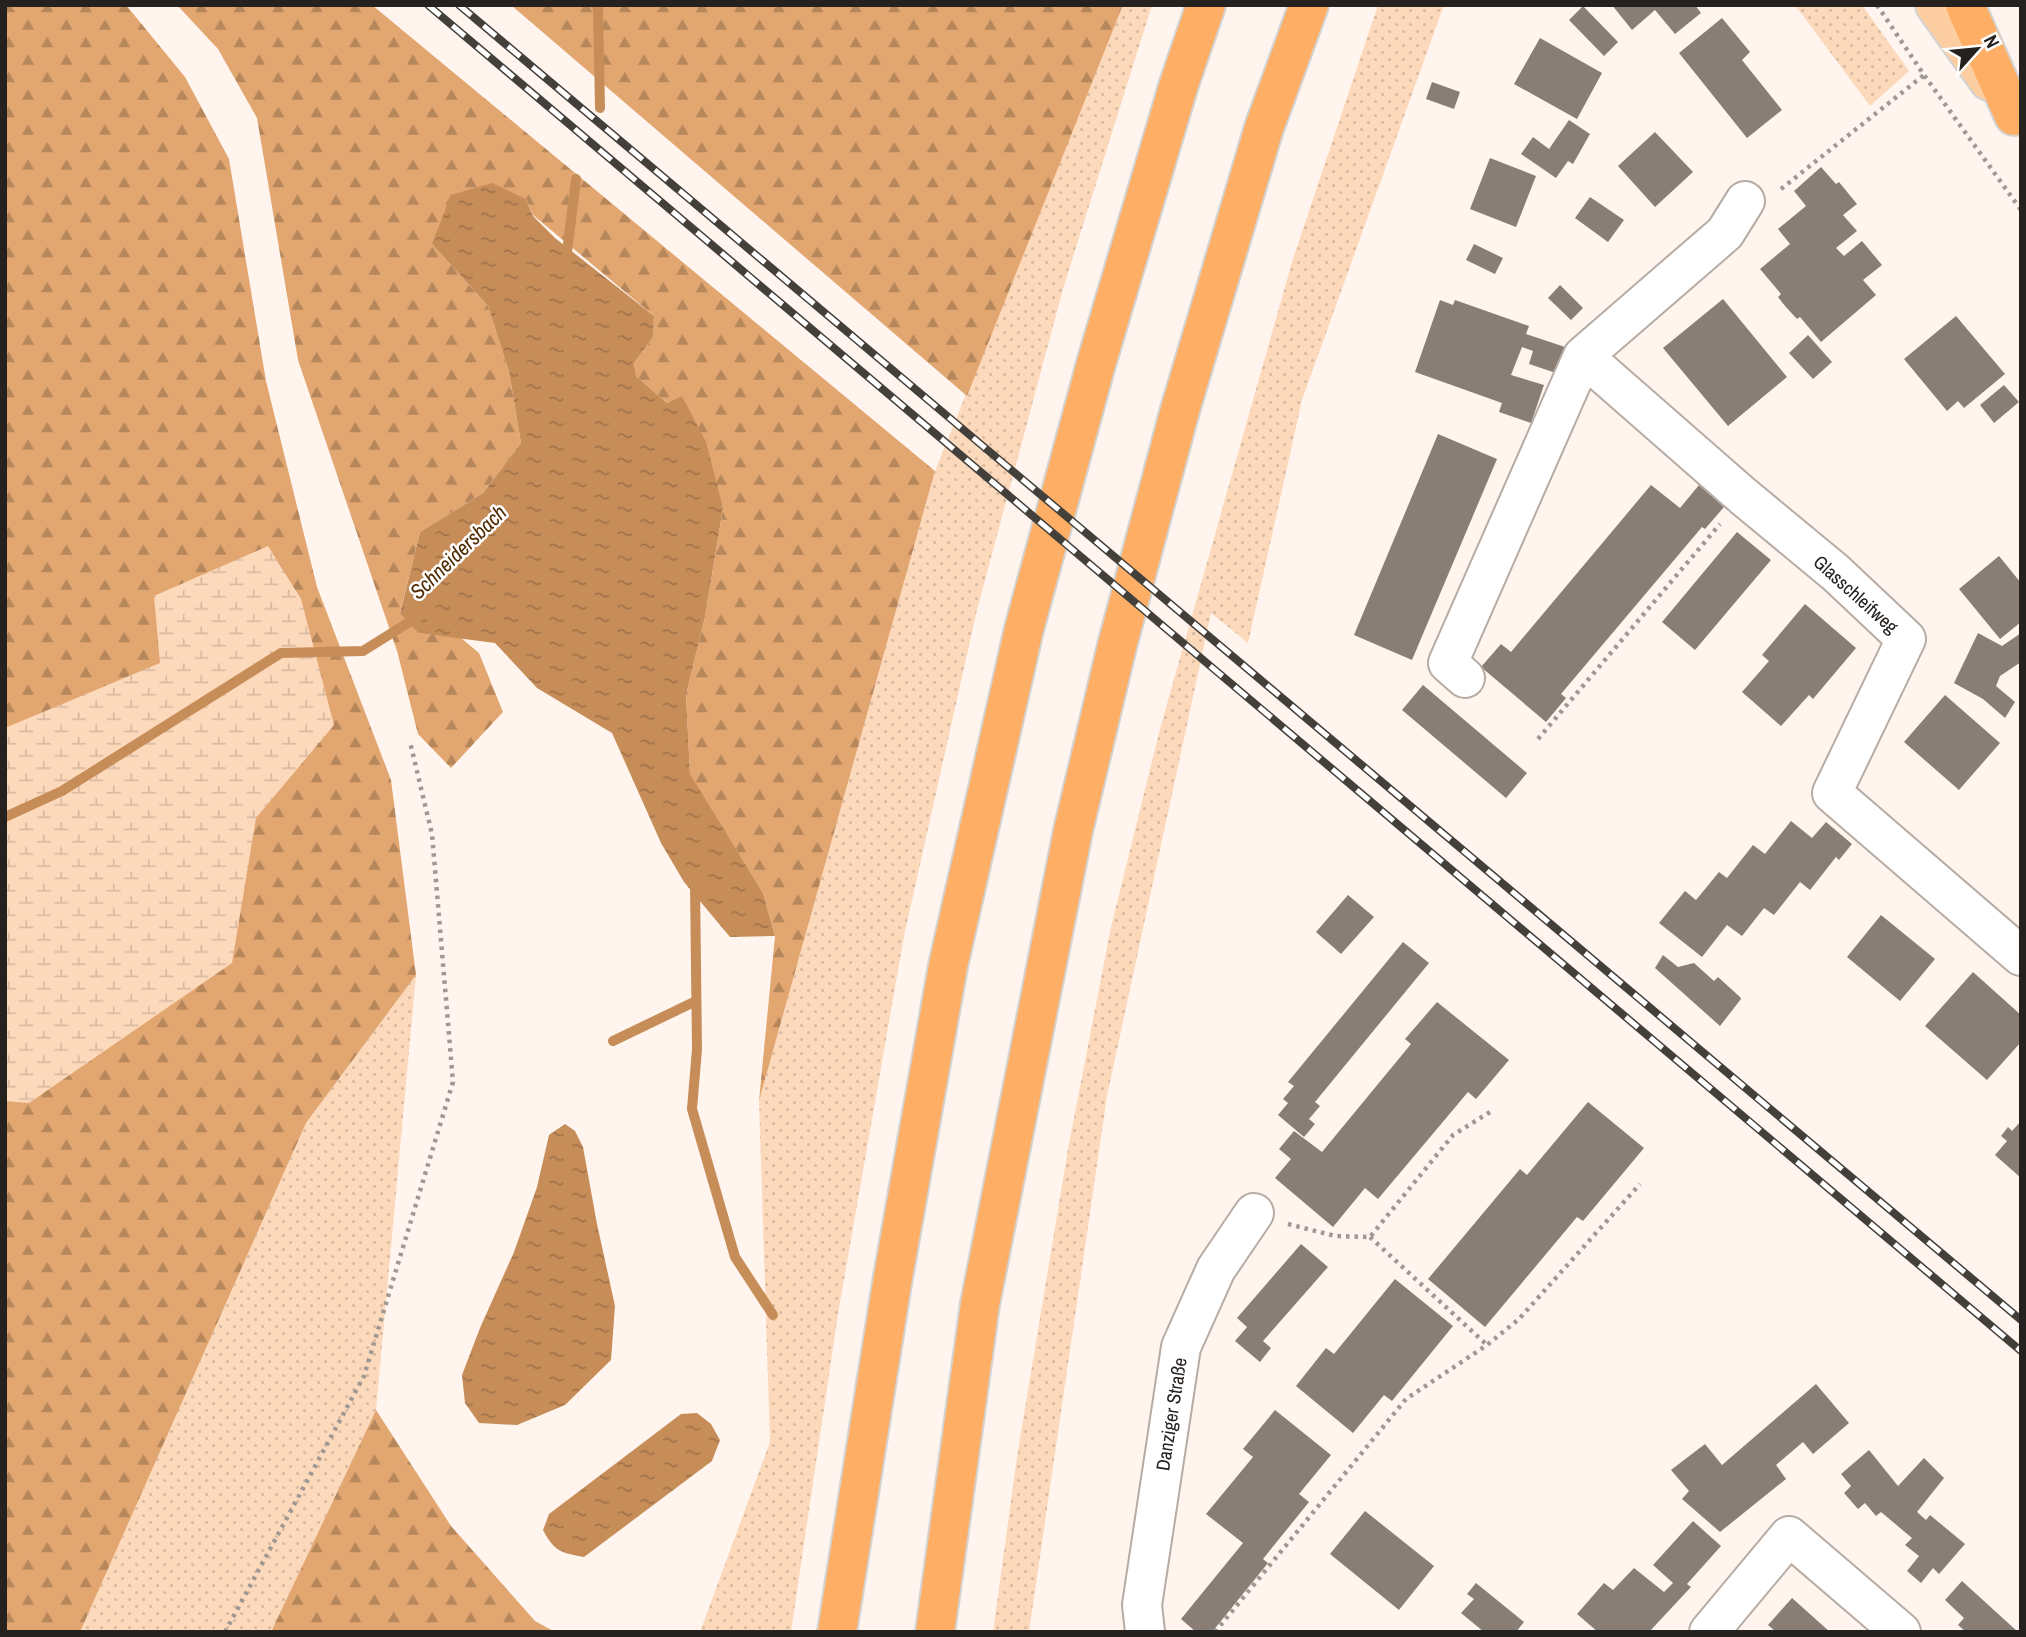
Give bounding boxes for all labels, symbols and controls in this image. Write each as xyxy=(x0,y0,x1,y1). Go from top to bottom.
north arrow xyxy=(1942,14,2012,84)
text: N xyxy=(1978,30,2006,52)
water label: Schneidersbach xyxy=(403,498,513,606)
street label: Glasschleifweg xyxy=(1808,549,1904,639)
street label: Danziger Straße xyxy=(1149,1356,1193,1472)

